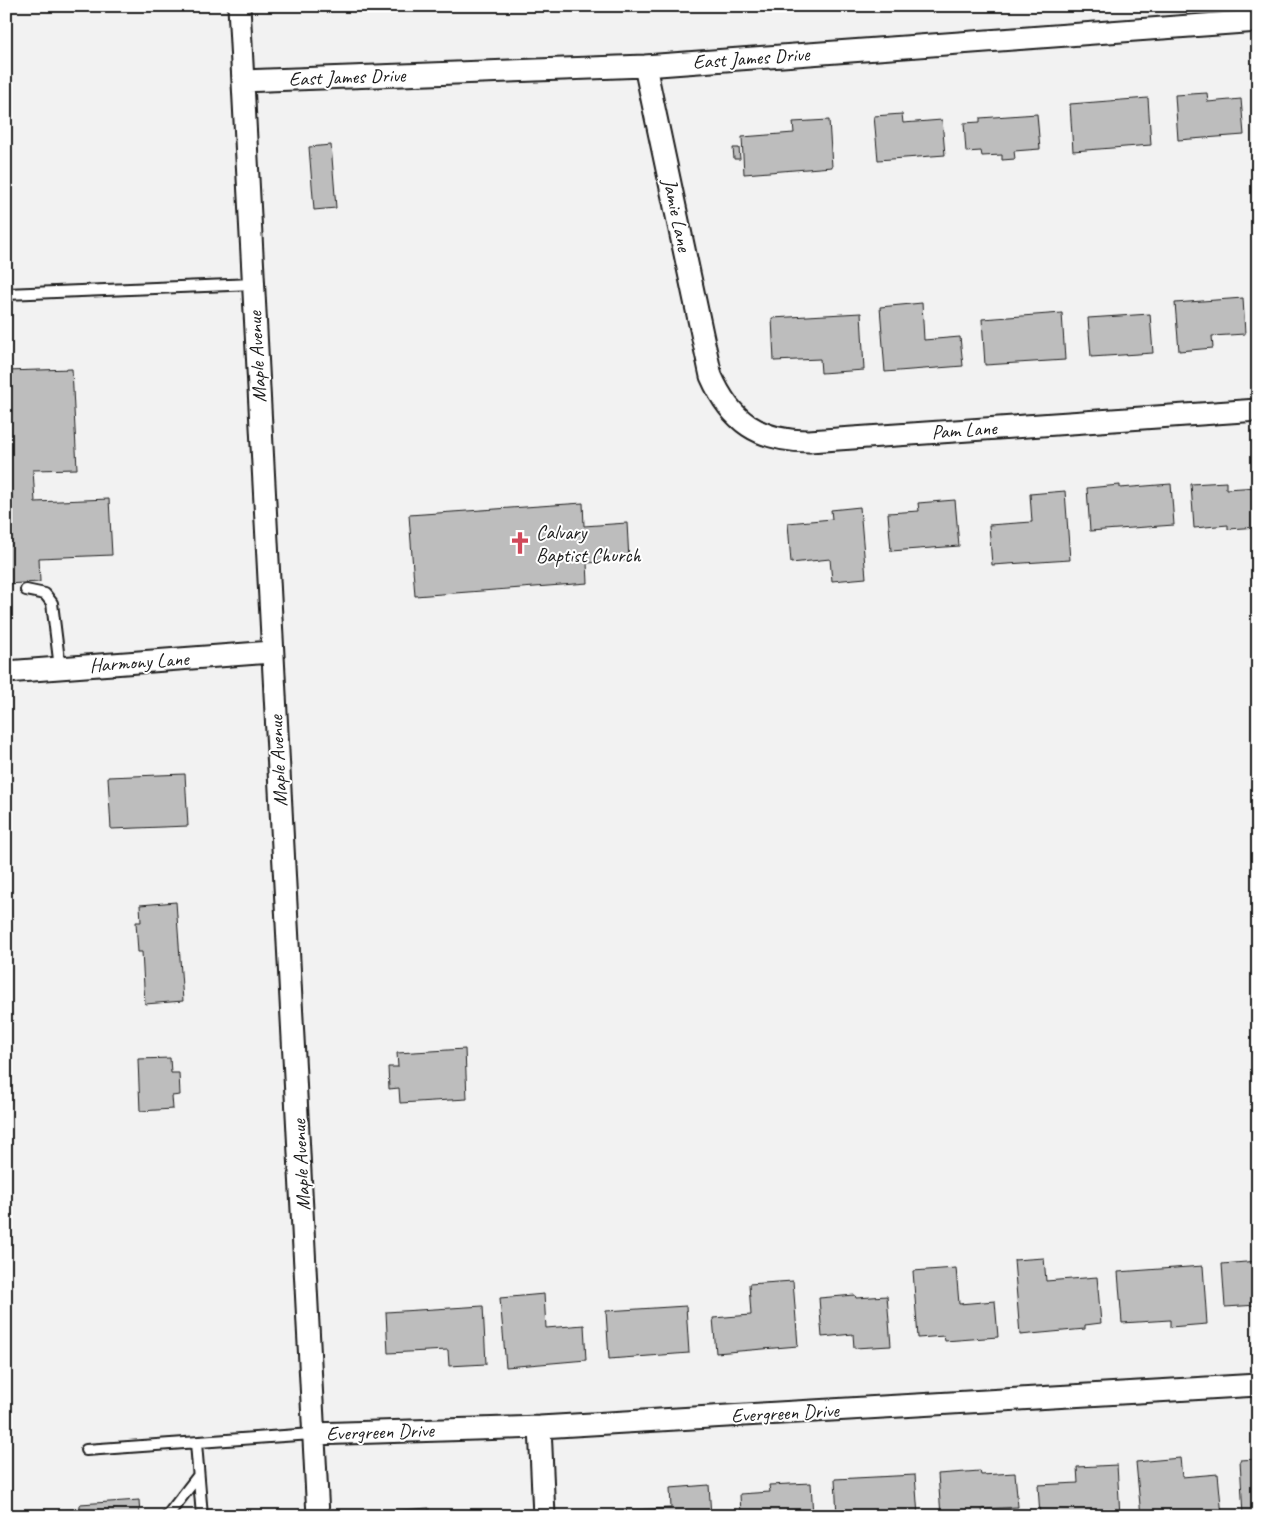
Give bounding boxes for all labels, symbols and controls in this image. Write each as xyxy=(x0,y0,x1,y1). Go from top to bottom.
street label: East James Drive xyxy=(692,41,812,75)
street label: East James Drive xyxy=(288,62,407,92)
street label: Jamie Lane xyxy=(657,175,697,255)
street label: Maple Avenue xyxy=(242,309,272,403)
street label: Pam Lane xyxy=(931,415,999,445)
place label: Calvary Baptist Church xyxy=(536,520,642,568)
church icon: Calvary Baptist Church xyxy=(507,530,533,556)
street label: Harmony Lane xyxy=(89,646,191,678)
street label: Maple Avenue xyxy=(263,713,293,807)
street label: Maple Avenue xyxy=(286,1117,316,1211)
street label: Evergreen Drive xyxy=(731,1398,841,1428)
street label: Evergreen Drive xyxy=(326,1418,436,1446)

